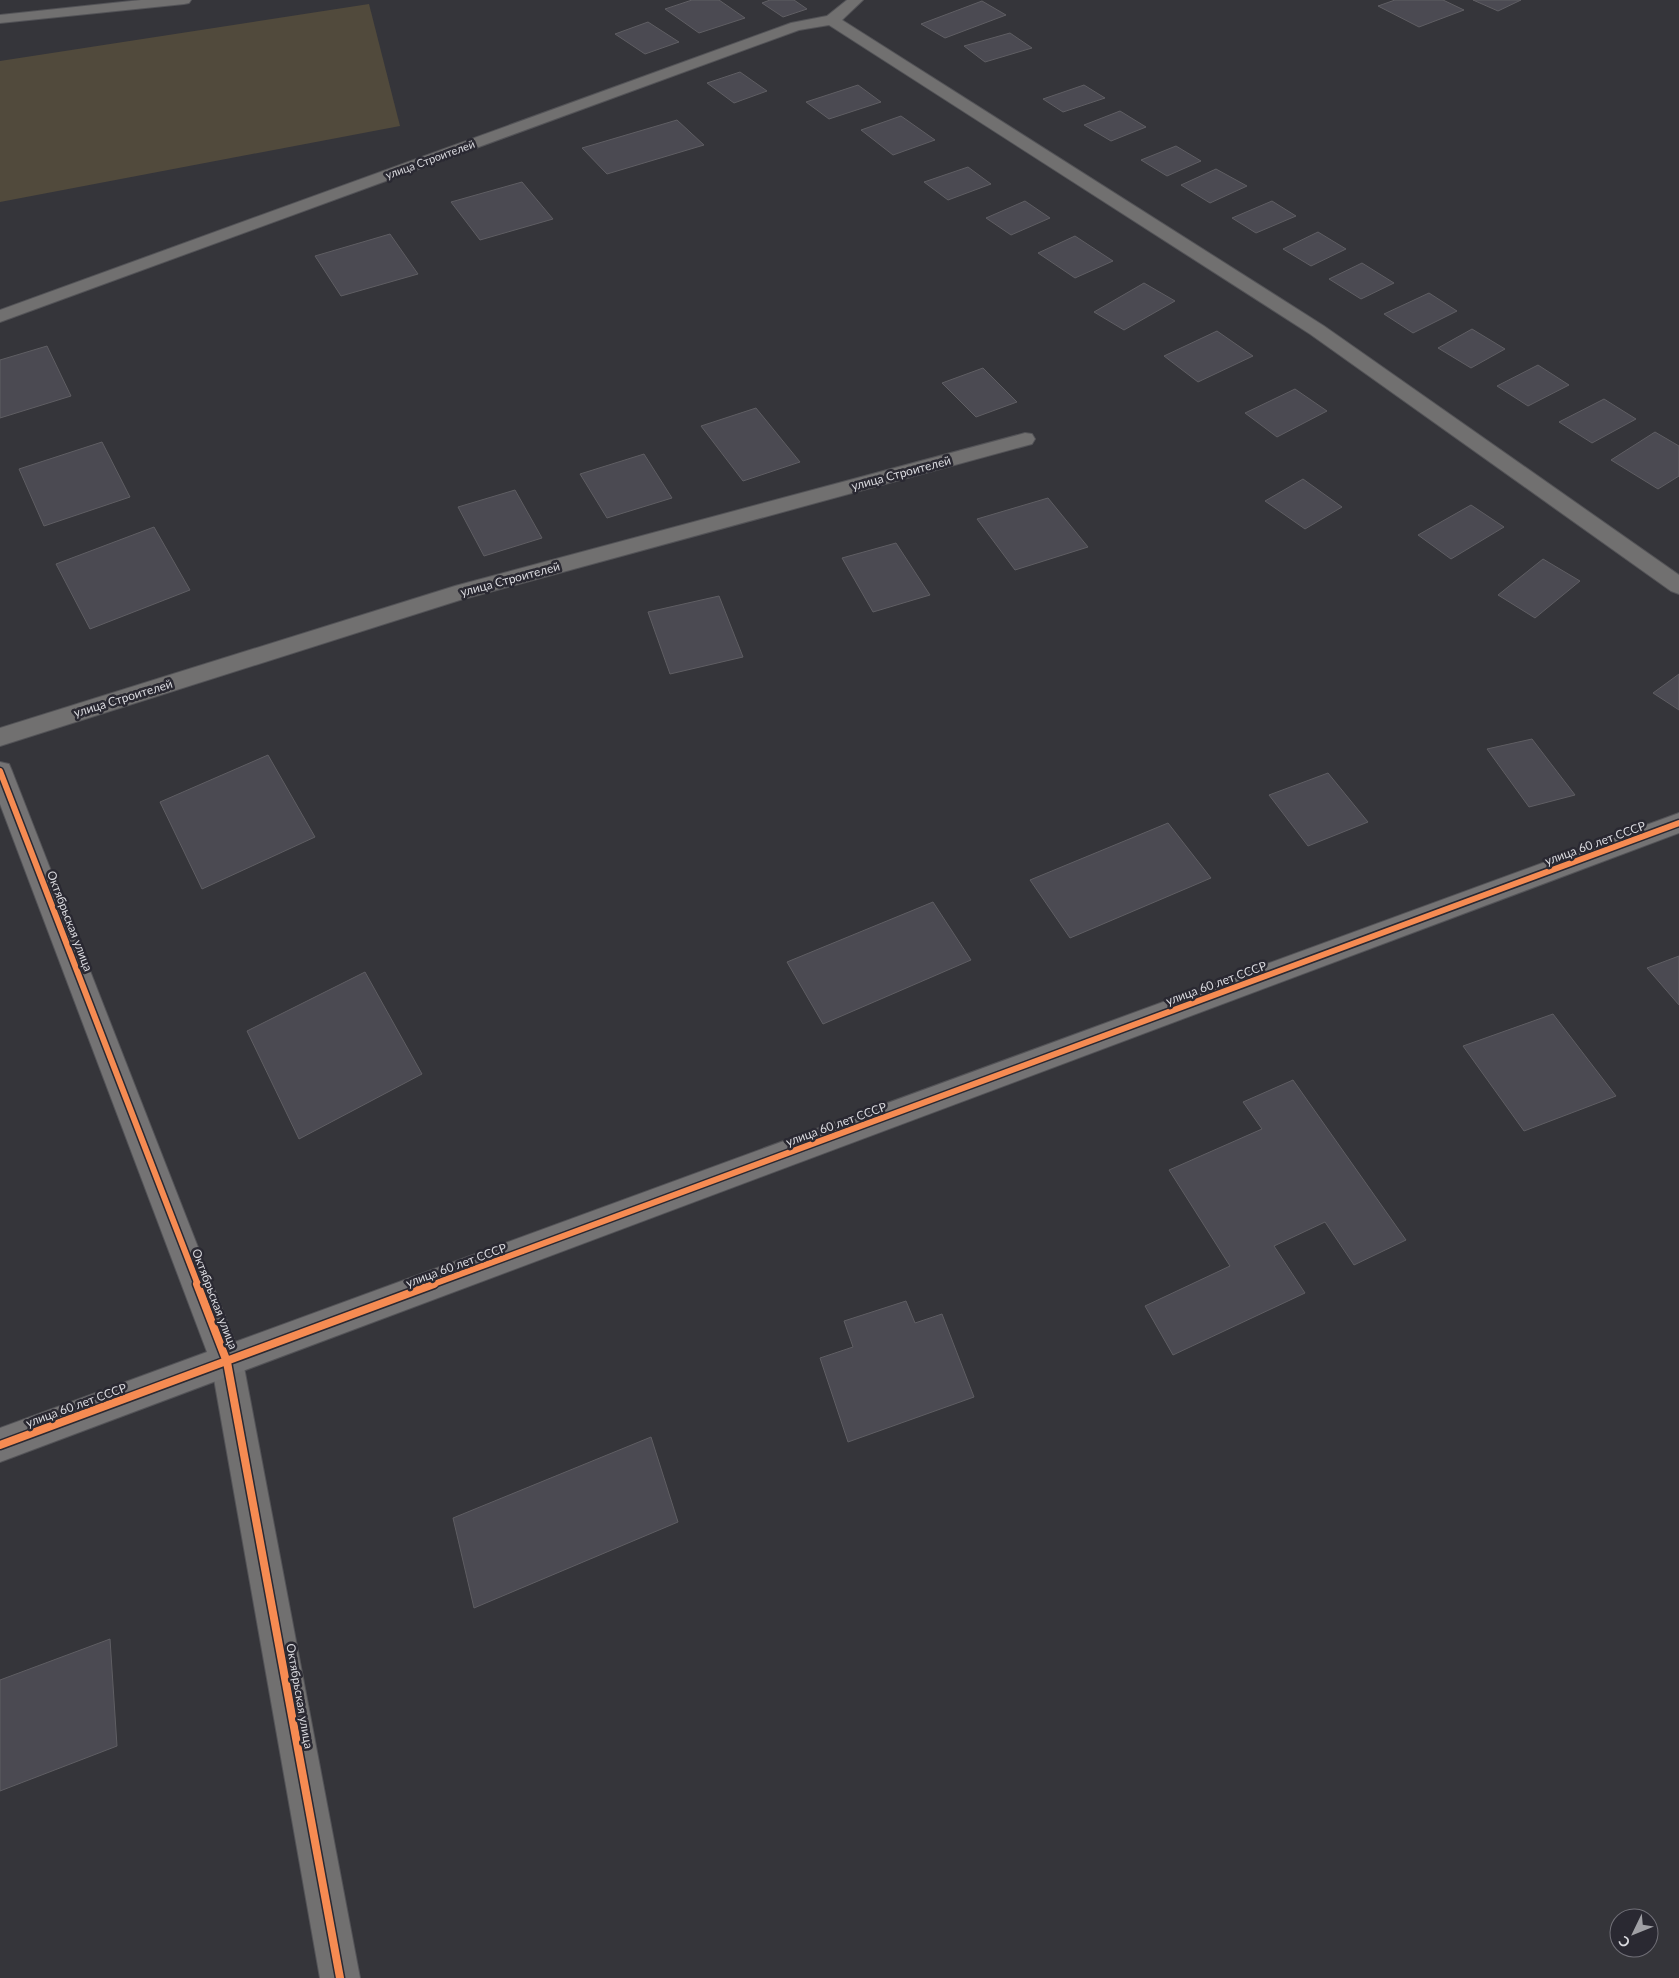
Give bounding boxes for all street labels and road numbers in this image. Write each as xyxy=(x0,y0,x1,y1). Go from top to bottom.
street label: улица Строителей xyxy=(384,137,476,181)
street label: улица Строителей xyxy=(850,452,953,494)
street label: улица Строителей xyxy=(459,558,562,600)
street label: улица Строителей xyxy=(72,676,174,720)
street label: улица 60 лет СССР xyxy=(1543,818,1647,868)
street label: Октябрьская улица xyxy=(44,869,96,973)
street label: улица 60 лет СССР xyxy=(1164,958,1268,1008)
street label: улица 60 лет СССР xyxy=(784,1099,888,1149)
street label: улица 60 лет СССР xyxy=(404,1240,508,1290)
street label: Октябрьская улица xyxy=(189,1247,241,1351)
street label: улица 60 лет СССР xyxy=(24,1380,128,1430)
street label: Октябрьская улица xyxy=(283,1642,317,1750)

